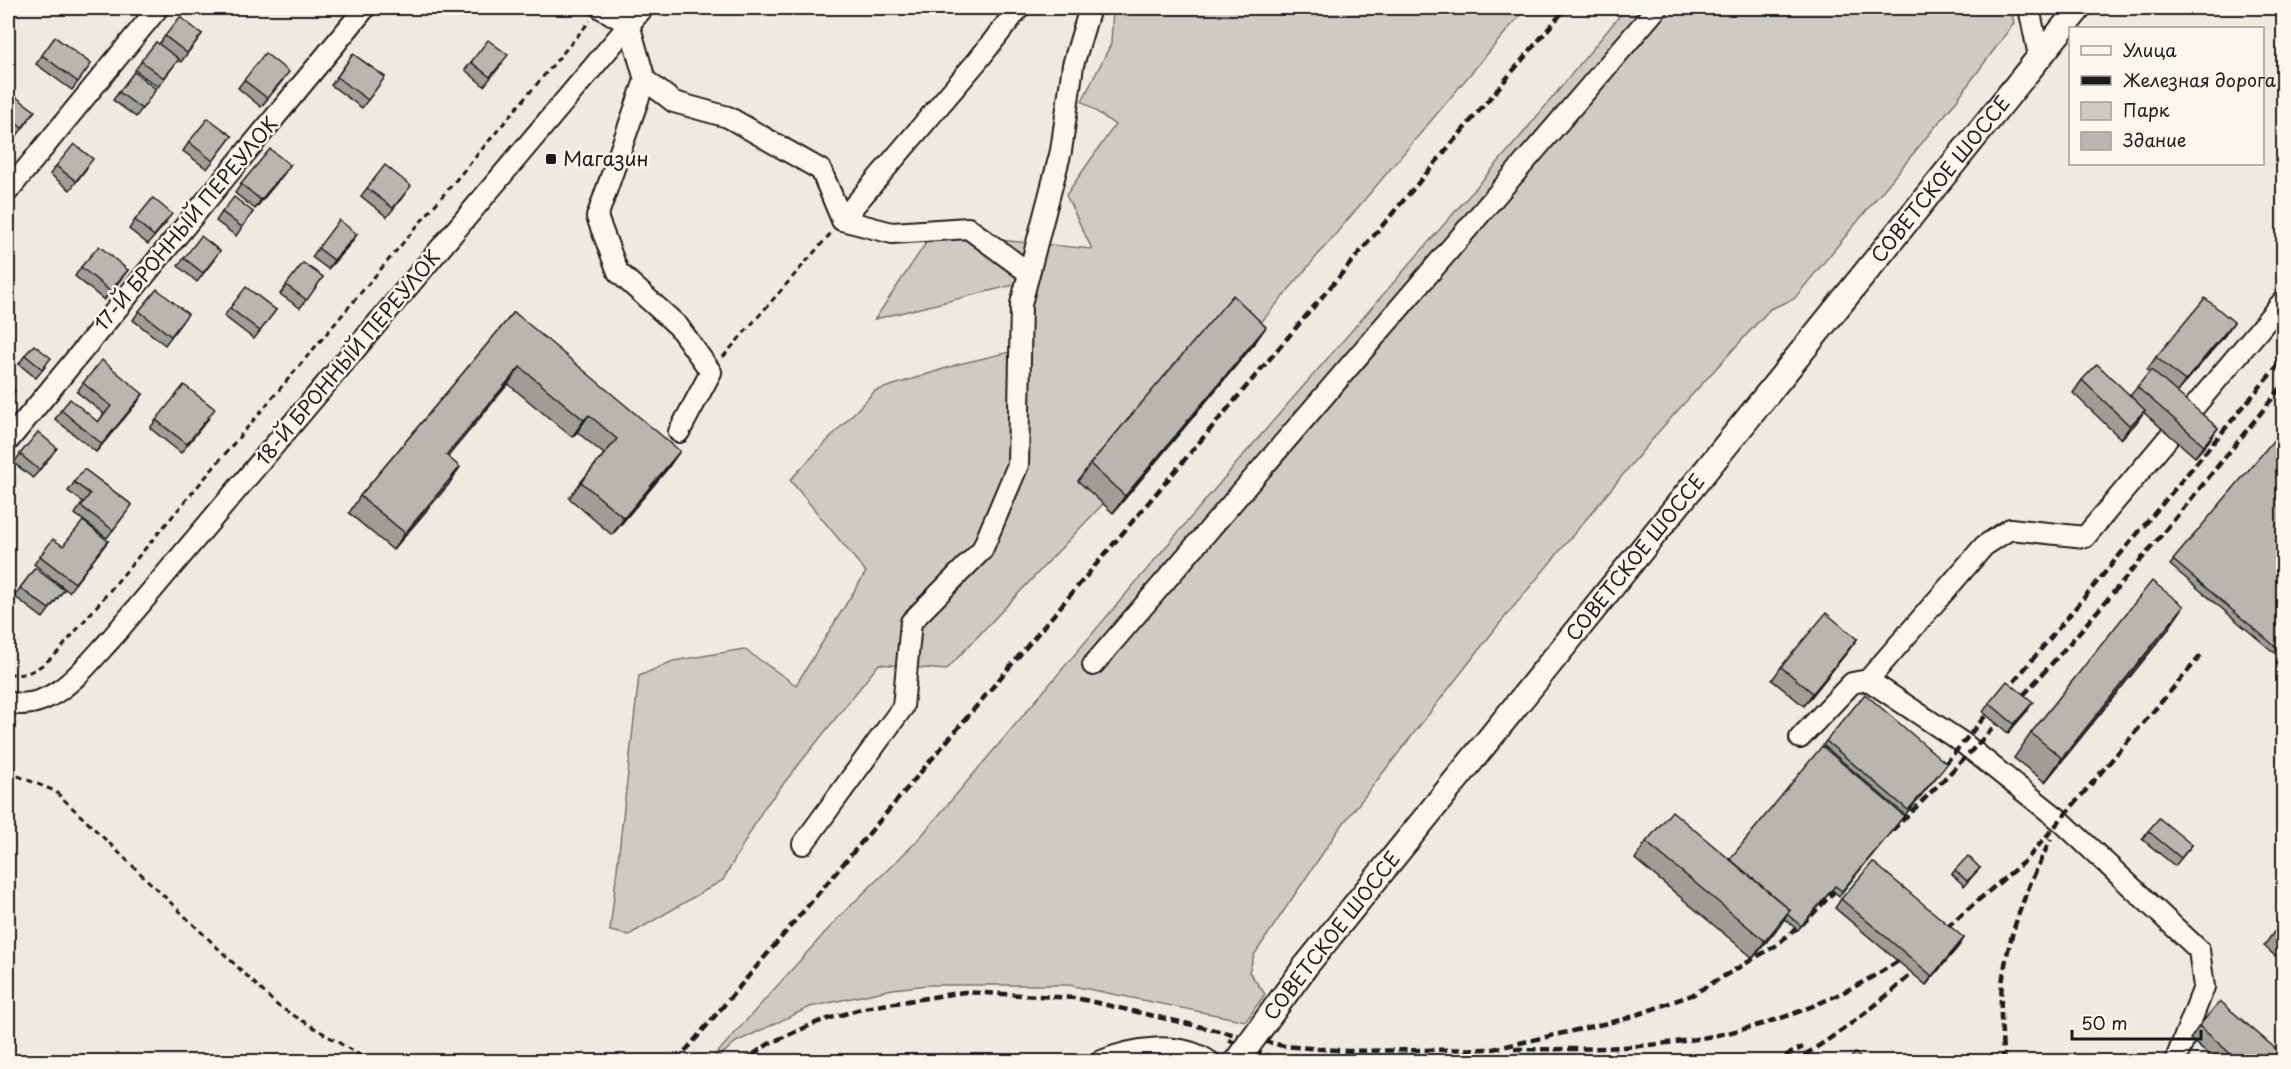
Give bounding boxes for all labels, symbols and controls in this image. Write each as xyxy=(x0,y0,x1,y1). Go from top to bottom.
legend xyxy=(2069,27,2264,165)
text: Улица xyxy=(2123,36,2177,63)
text: Железная дорога xyxy=(2123,66,2277,93)
street label: СОВЕТСКОЕ ШОССЕ xyxy=(1863,89,2017,269)
text: Парк xyxy=(2123,96,2170,123)
street label: 17-Й БРОННЫЙ ПЕРЕУЛОК xyxy=(86,110,284,337)
text: Здание xyxy=(2123,126,2186,153)
place label: Магазин xyxy=(563,143,649,173)
marker: Магазин xyxy=(544,152,558,166)
street label: 18-Й БРОННЫЙ ПЕРЕУЛОК xyxy=(248,243,447,472)
street label: СОВЕТСКОЕ ШОССЕ xyxy=(1558,467,1711,647)
street label: СОВЕТСКОЕ ШОССЕ xyxy=(1256,845,1407,1026)
scale bar xyxy=(2072,1003,2201,1041)
text: 50 m xyxy=(2081,1009,2128,1036)

